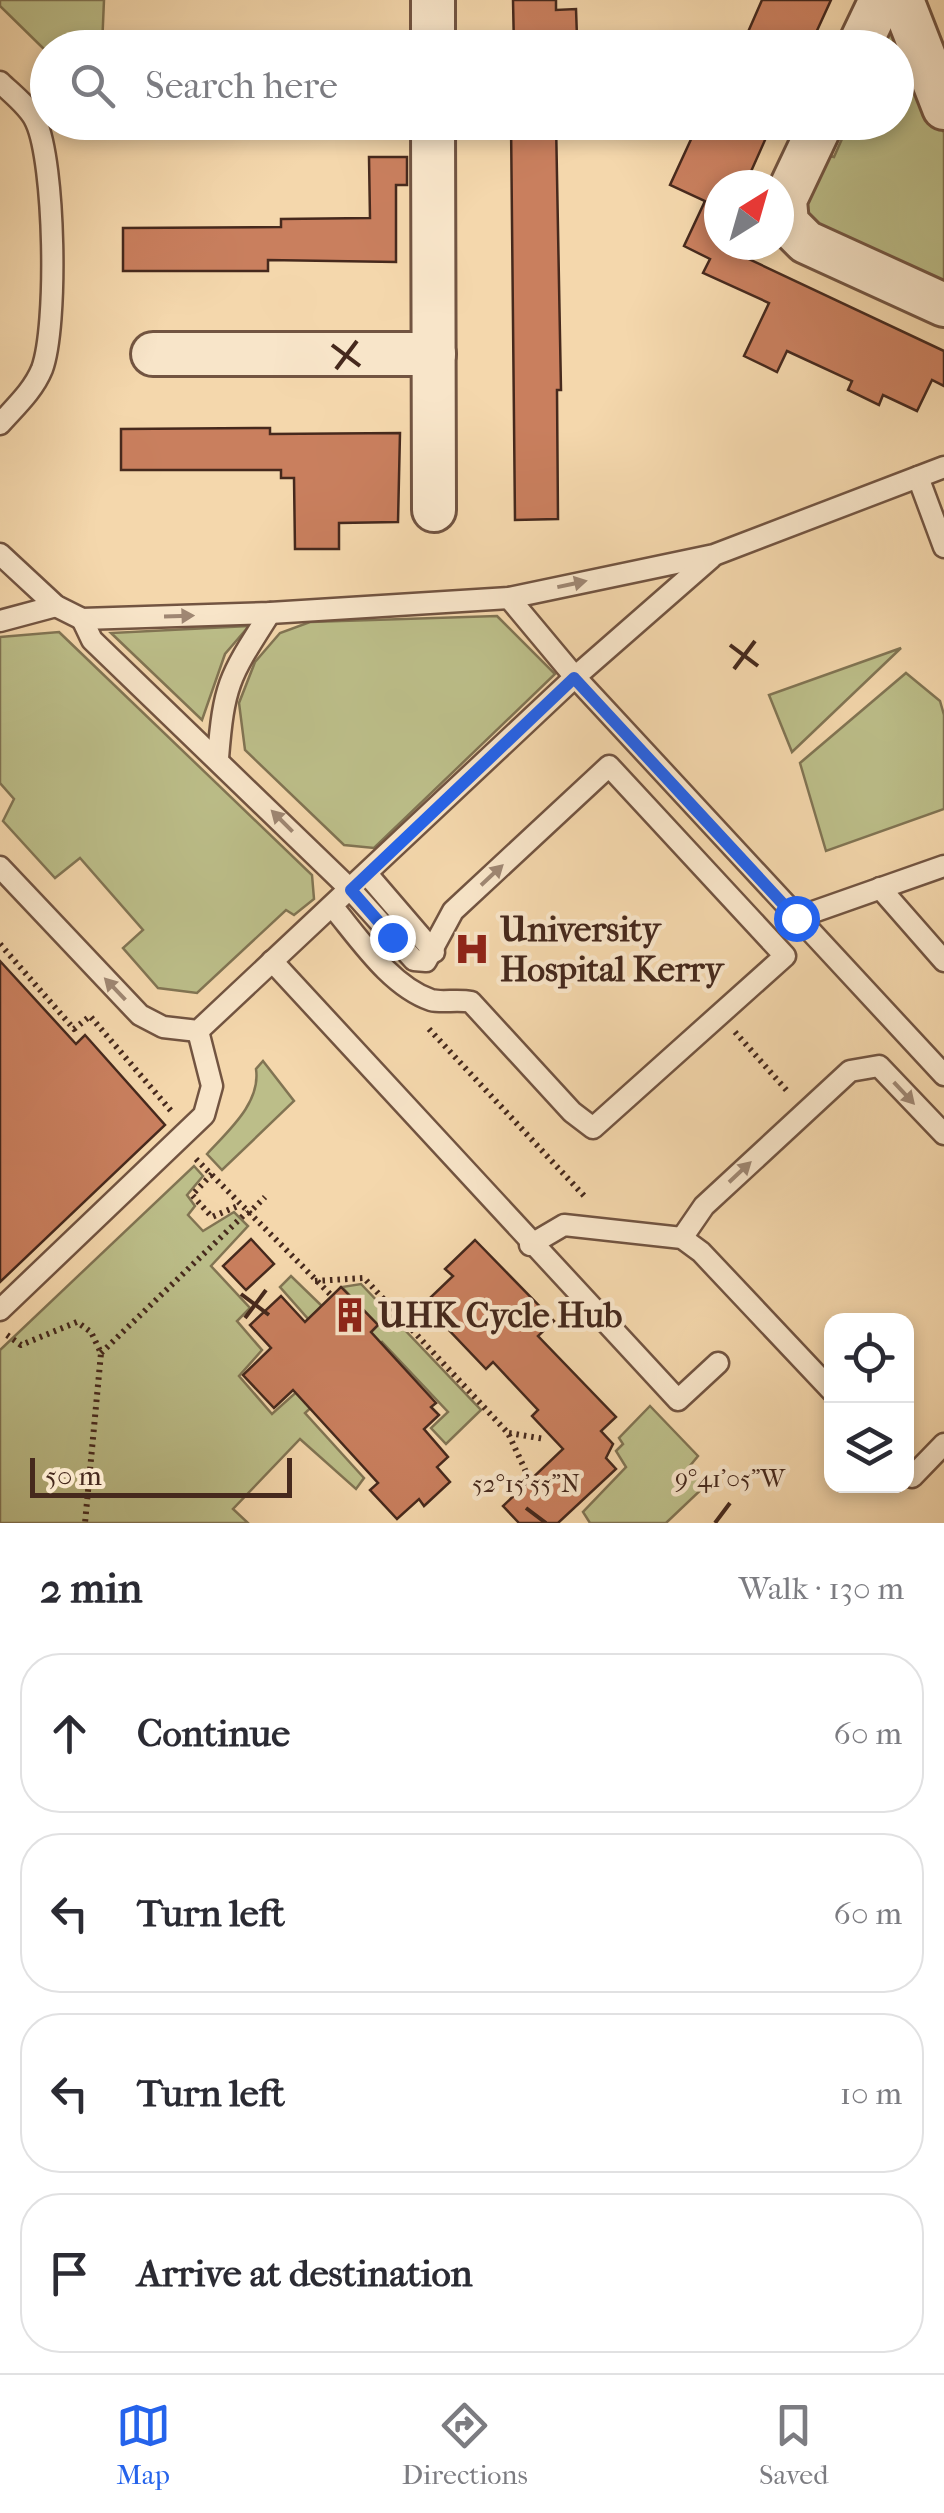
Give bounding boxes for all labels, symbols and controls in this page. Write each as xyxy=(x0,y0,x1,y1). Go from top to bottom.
search box xyxy=(30,30,914,140)
icon: search xyxy=(65,58,120,113)
text: Search here xyxy=(145,63,338,108)
north arrow xyxy=(704,170,794,260)
one-way arrow xyxy=(557,576,588,592)
one-way arrow xyxy=(164,608,196,624)
one-way arrow xyxy=(270,810,294,833)
one-way arrow xyxy=(480,864,504,887)
route start xyxy=(774,896,820,942)
place label: University Hospital Kerry xyxy=(500,909,726,990)
route end xyxy=(370,915,416,961)
hospital icon: University Hospital Kerry xyxy=(453,930,491,968)
one-way arrow xyxy=(104,977,127,1001)
one-way arrow xyxy=(892,1081,915,1105)
one-way arrow xyxy=(728,1161,752,1184)
place label: UHK Cycle Hub xyxy=(378,1295,622,1336)
building icon: UHK Cycle Hub xyxy=(331,1296,369,1334)
map controls xyxy=(824,1313,914,1493)
button: locate xyxy=(824,1313,914,1403)
button: layers xyxy=(824,1403,914,1493)
scale bar xyxy=(30,1453,292,1498)
text: 50 m xyxy=(45,1459,102,1492)
text: 9°41'05"W xyxy=(675,1464,787,1493)
text: 52°15'55"N xyxy=(472,1469,580,1498)
text: 2 min xyxy=(40,1564,142,1613)
text: Walk · 130 m xyxy=(739,1570,904,1607)
icon: ahead xyxy=(42,1706,97,1761)
text: Continue xyxy=(137,1711,290,1756)
text: 60 m xyxy=(834,1715,902,1752)
icon: left xyxy=(42,1886,97,1941)
text: Turn left xyxy=(137,1891,285,1936)
text: 60 m xyxy=(834,1895,902,1932)
icon: left xyxy=(42,2066,97,2121)
text: Turn left xyxy=(137,2071,285,2116)
text: 10 m xyxy=(840,2075,902,2112)
icon: arrive xyxy=(42,2246,97,2301)
text: Arrive at destination xyxy=(137,2251,473,2296)
tab: Map xyxy=(116,2398,171,2491)
tab: Directions xyxy=(402,2398,528,2491)
tab: Saved xyxy=(759,2398,828,2491)

